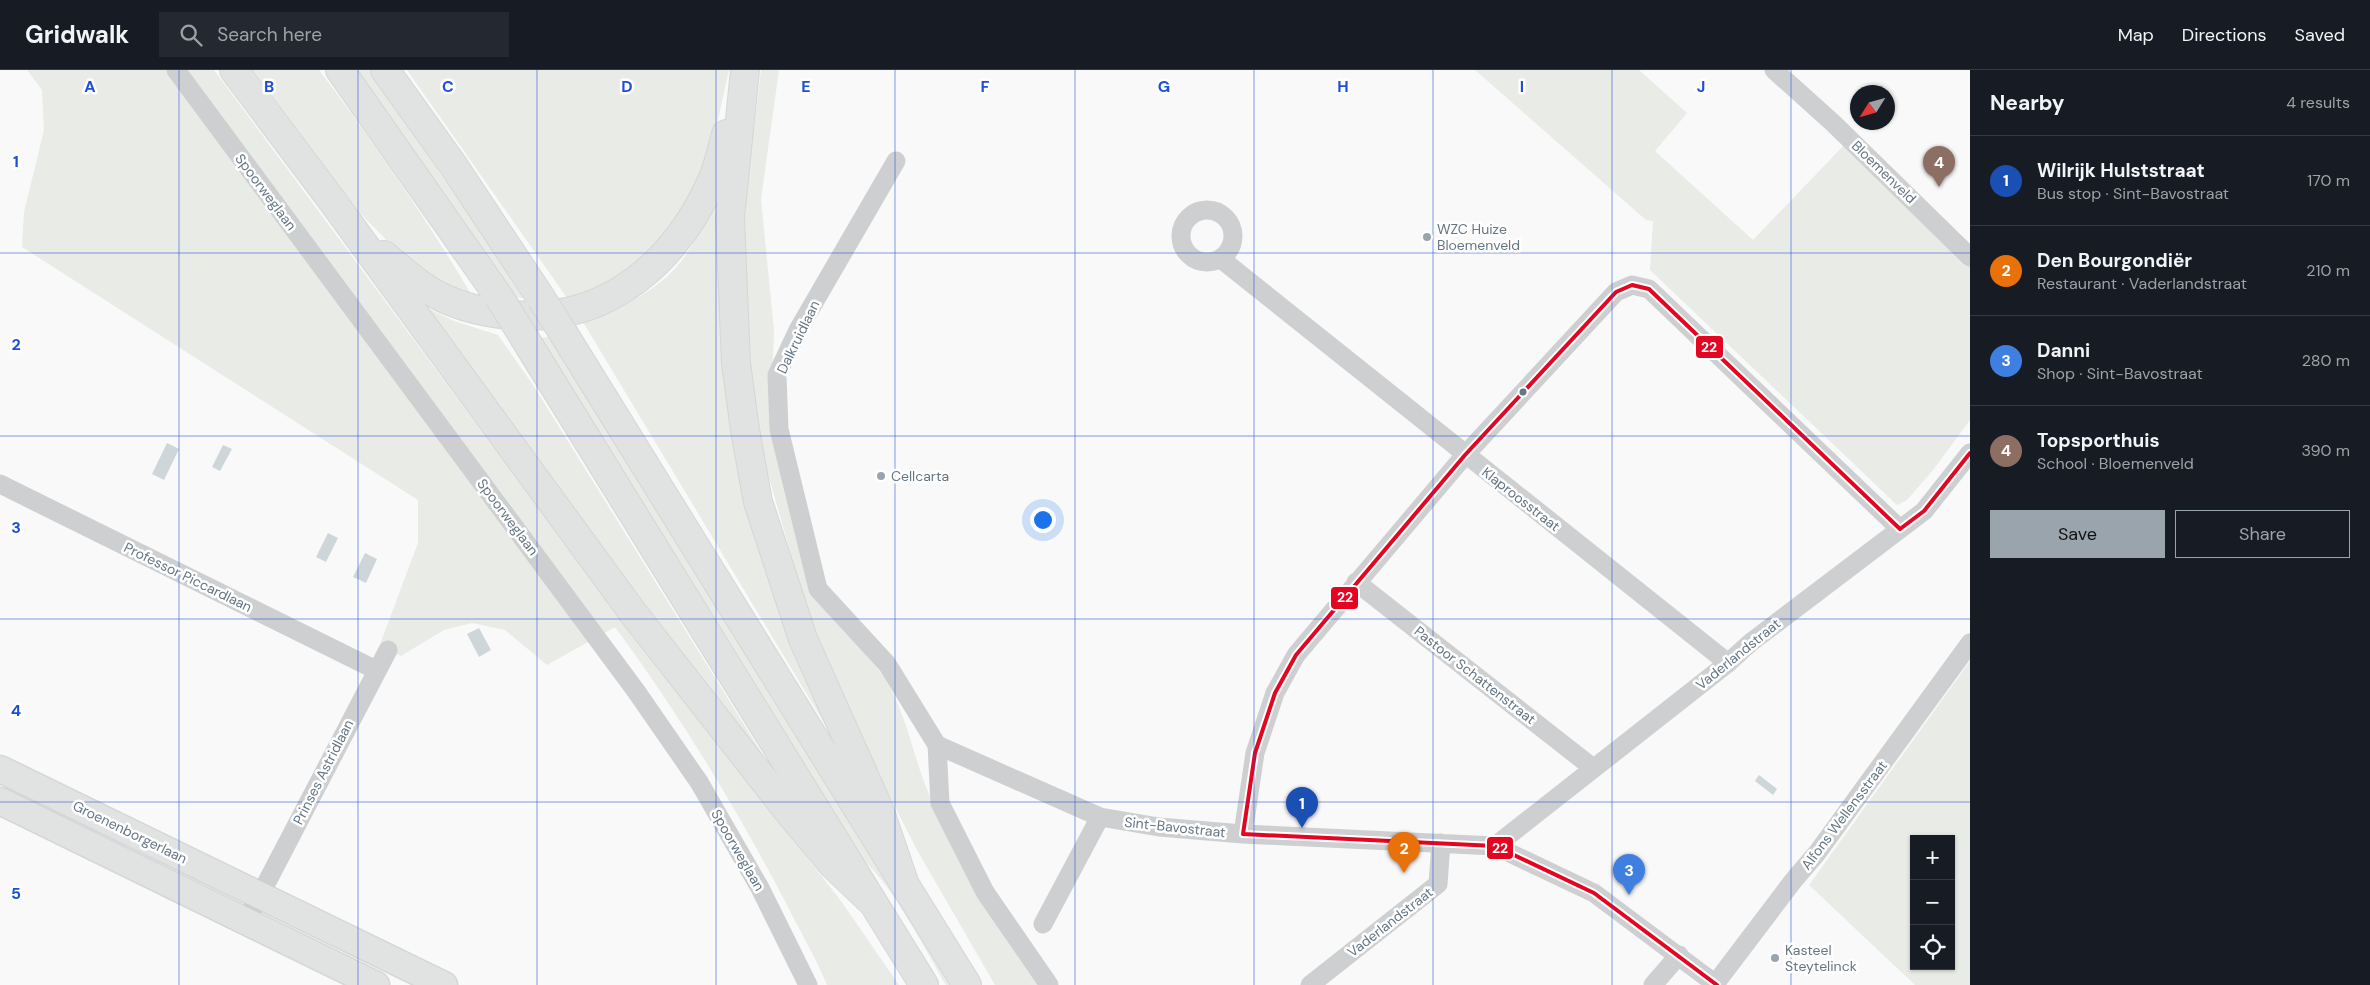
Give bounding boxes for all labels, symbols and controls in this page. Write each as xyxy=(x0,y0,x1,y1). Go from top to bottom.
search box xyxy=(159,12,509,57)
text: Gridwalk xyxy=(25,19,129,50)
icon: search xyxy=(177,21,205,49)
text: Search here xyxy=(217,22,322,47)
text: Map xyxy=(2118,23,2154,47)
text: Directions xyxy=(2182,23,2267,47)
text: Saved xyxy=(2295,23,2345,47)
text: A xyxy=(84,76,96,97)
text: B xyxy=(264,76,274,97)
text: C xyxy=(442,76,454,97)
text: D xyxy=(621,76,633,97)
text: E xyxy=(801,76,811,97)
text: F xyxy=(981,76,990,97)
text: G xyxy=(1158,76,1170,97)
text: H xyxy=(1337,76,1349,97)
text: I xyxy=(1520,76,1524,97)
text: J xyxy=(1697,76,1705,97)
north arrow xyxy=(1850,85,1895,130)
text: Nearby xyxy=(1990,89,2064,117)
text: 4 results xyxy=(2286,92,2350,113)
street label: Bloemenveld xyxy=(1848,137,1920,207)
pin: 4 xyxy=(1923,146,1955,187)
street label: Spoorweglaan xyxy=(231,150,301,234)
text: 1 xyxy=(13,151,19,172)
text: Wilrijk Hulststraat xyxy=(2037,158,2205,183)
text: 1 xyxy=(2003,170,2009,191)
text: 170 m xyxy=(2307,170,2350,191)
text: Bus stop · Sint-Bavostraat xyxy=(2037,183,2229,204)
place label: WZC Huize Bloemenveld xyxy=(1437,220,1520,254)
marker: WZC Huize Bloemenveld xyxy=(1421,231,1433,243)
text: Den Bourgondiër xyxy=(2037,248,2192,273)
text: 2 xyxy=(2001,260,2011,281)
text: 210 m xyxy=(2306,260,2350,281)
text: Restaurant · Vaderlandstraat xyxy=(2037,273,2247,294)
street label: Dalkruidlaan xyxy=(773,297,823,377)
text: 2 xyxy=(11,334,21,355)
line badge: 22 xyxy=(1695,335,1724,359)
text: 22 xyxy=(1701,338,1717,356)
text: Danni xyxy=(2037,338,2090,363)
text: 3 xyxy=(2001,350,2011,371)
text: 280 m xyxy=(2302,350,2350,371)
text: Shop · Sint-Bavostraat xyxy=(2037,363,2203,384)
unlabelled marker xyxy=(1518,387,1528,397)
text: Topsporthuis xyxy=(2037,428,2160,453)
text: 4 xyxy=(2001,440,2011,461)
text: 390 m xyxy=(2302,440,2350,461)
text: School · Bloemenveld xyxy=(2037,453,2194,474)
street label: Klaproosstraat xyxy=(1478,463,1564,535)
place label: Cellcarta xyxy=(891,467,949,485)
marker: Cellcarta xyxy=(875,470,887,482)
street label: Spoorweglaan xyxy=(473,475,543,559)
your location xyxy=(1030,507,1056,533)
button: Save xyxy=(1990,510,2165,558)
button: Share xyxy=(2175,510,2350,558)
text: 3 xyxy=(11,517,21,538)
street label: Professor Piccardlaan xyxy=(121,538,255,616)
line badge: 22 xyxy=(1330,586,1359,610)
text: 22 xyxy=(1337,588,1353,606)
street label: Vaderlandstraat xyxy=(1692,614,1784,694)
street label: Pastoor Schattenstraat xyxy=(1411,622,1539,728)
text: 4 xyxy=(11,700,21,721)
street label: Prinses Astridlaan xyxy=(289,716,357,828)
street label: Alfons Wellensstraat xyxy=(1797,757,1891,873)
pin: 1 xyxy=(1286,787,1318,828)
street label: Groenenborgerlaan xyxy=(70,797,190,867)
street label: Spoorweglaan xyxy=(707,806,769,894)
street label: Sint-Bavostraat xyxy=(1124,813,1226,841)
pin: 2 xyxy=(1388,832,1420,873)
map controls xyxy=(1910,835,1955,970)
button: + xyxy=(1910,835,1955,880)
line badge: 22 xyxy=(1486,836,1514,860)
text: 22 xyxy=(1492,839,1508,857)
pin: 3 xyxy=(1613,854,1645,895)
button: − xyxy=(1910,880,1955,925)
text: 5 xyxy=(11,883,21,904)
street label: Vaderlandstraat xyxy=(1344,883,1436,961)
button: locate xyxy=(1910,925,1955,970)
place label: Kasteel Steytelinck xyxy=(1785,941,1857,975)
marker: Kasteel Steytelinck xyxy=(1769,952,1781,964)

